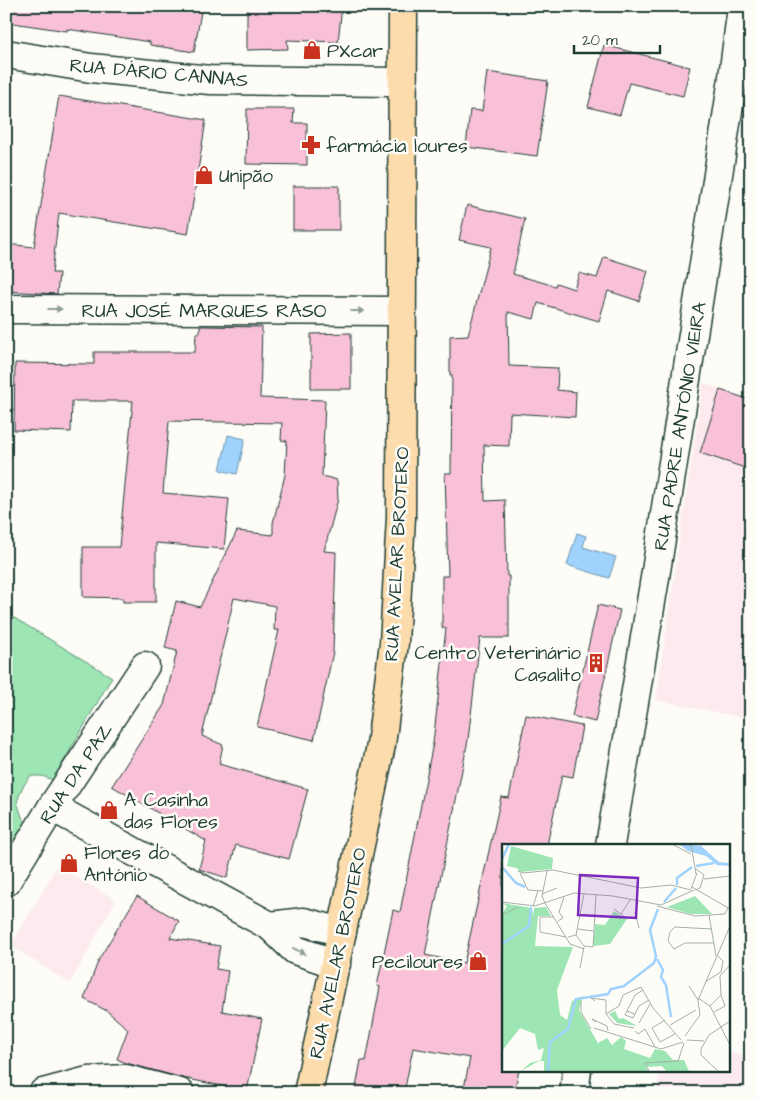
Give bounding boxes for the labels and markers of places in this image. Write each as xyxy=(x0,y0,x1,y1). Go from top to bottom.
place label: PXcar xyxy=(327,38,383,65)
shop icon: PXcar xyxy=(301,39,323,61)
place label: farmácia loures xyxy=(326,133,468,160)
pharmacy icon: farmácia loures xyxy=(300,134,322,156)
place label: Unipão xyxy=(219,163,273,190)
shop icon: Unipão xyxy=(193,164,215,186)
place label: Centro Veterinário Casalito xyxy=(415,640,581,689)
building icon: Centro Veterinário Casalito xyxy=(585,652,607,674)
place label: A Casinha das Flores xyxy=(124,787,218,836)
shop icon: A Casinha das Flores xyxy=(98,799,120,821)
place label: Flores do António xyxy=(84,840,169,889)
shop icon: Flores do António xyxy=(58,852,80,874)
place label: Peciloures xyxy=(372,949,463,976)
shop icon: Peciloures xyxy=(467,950,489,972)

